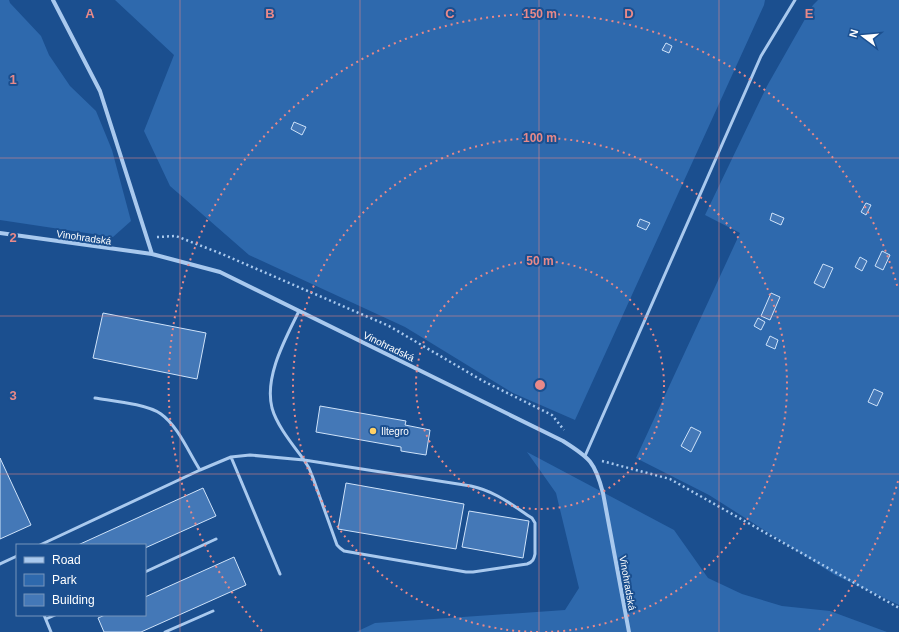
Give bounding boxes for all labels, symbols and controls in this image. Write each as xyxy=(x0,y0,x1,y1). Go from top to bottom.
text: A xyxy=(85,6,95,21)
text: B xyxy=(265,6,275,21)
text: C xyxy=(445,6,455,21)
text: D xyxy=(624,6,634,21)
text: E xyxy=(805,6,814,21)
text: 150 m xyxy=(523,7,557,21)
north arrow xyxy=(843,16,883,56)
text: N xyxy=(847,28,860,39)
text: 1 xyxy=(9,72,17,87)
text: 100 m xyxy=(523,131,557,145)
street label: Vinohradská xyxy=(56,228,113,247)
text: 2 xyxy=(9,230,17,245)
text: 50 m xyxy=(526,254,554,268)
street label: Vinohradská xyxy=(361,329,416,364)
centre of rings xyxy=(533,378,547,392)
text: 3 xyxy=(9,388,17,403)
marker: Iltegro xyxy=(368,426,378,436)
place label: Iltegro xyxy=(381,426,409,437)
legend xyxy=(16,544,146,616)
text: Road xyxy=(52,553,81,567)
street label: Vinohradská xyxy=(617,555,638,612)
text: Park xyxy=(52,573,78,587)
text: Building xyxy=(52,593,95,607)

